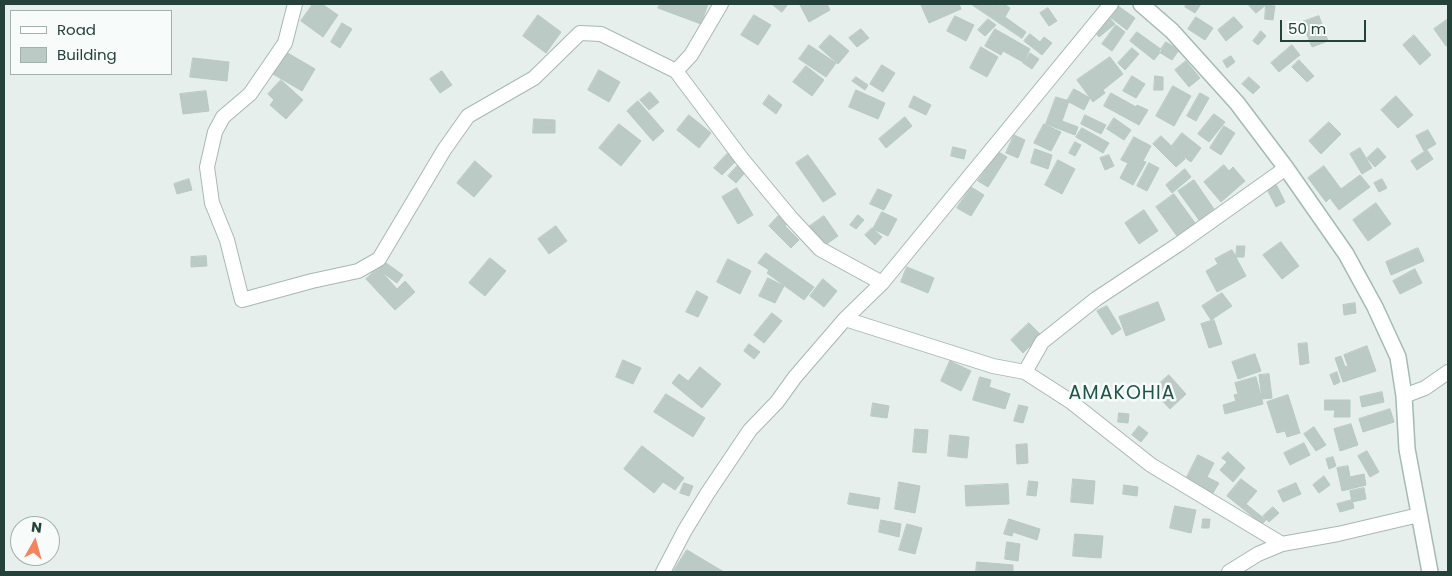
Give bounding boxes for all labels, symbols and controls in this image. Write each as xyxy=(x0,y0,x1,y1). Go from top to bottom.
legend xyxy=(10,10,172,75)
scale bar xyxy=(1282,10,1368,42)
text: 50 m xyxy=(1288,18,1326,39)
text: Road xyxy=(57,19,96,40)
text: Building xyxy=(57,44,117,65)
district label: AMAKOHIA xyxy=(1068,383,1176,405)
north arrow xyxy=(10,516,60,566)
text: N xyxy=(30,517,43,538)

